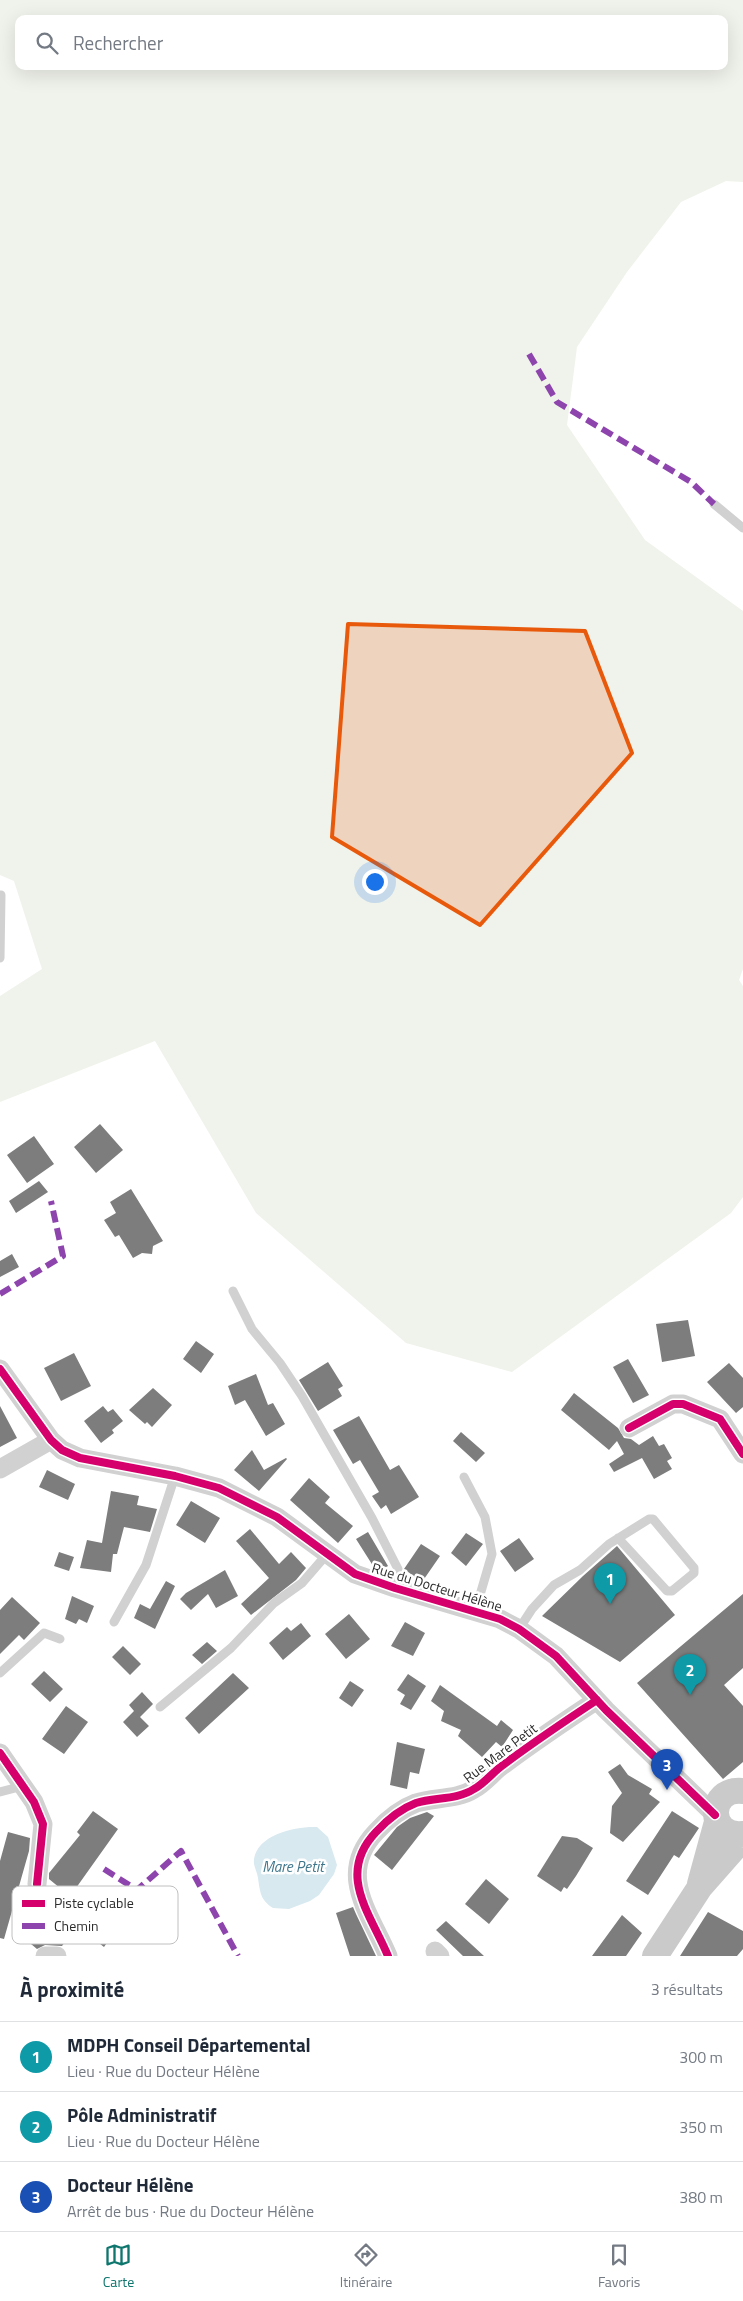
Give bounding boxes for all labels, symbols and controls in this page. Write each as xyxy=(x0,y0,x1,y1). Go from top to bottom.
search box xyxy=(15,15,728,70)
text: Rechercher xyxy=(73,28,163,57)
icon: search xyxy=(33,29,61,57)
your location xyxy=(362,869,388,895)
street label: Rue du Docteur Hélène xyxy=(369,1557,505,1616)
pin: 1 xyxy=(594,1563,626,1604)
pin: 2 xyxy=(674,1654,706,1695)
street label: Rue Mare Petit xyxy=(458,1718,541,1787)
pin: 3 xyxy=(651,1749,683,1790)
water label: Mare Petit xyxy=(262,1855,326,1878)
legend xyxy=(12,1886,178,1944)
text: Piste cyclable xyxy=(54,1892,134,1913)
text: Chemin xyxy=(54,1915,99,1936)
text: À proximité xyxy=(20,1973,124,2005)
text: 3 résultats xyxy=(651,1977,723,2001)
text: MDPH Conseil Départemental xyxy=(67,2030,311,2059)
text: 1 xyxy=(32,2045,40,2069)
text: 300 m xyxy=(679,2045,723,2069)
text: Lieu · Rue du Docteur Hélène xyxy=(67,2059,260,2083)
text: Pôle Administratif xyxy=(67,2100,217,2129)
text: 2 xyxy=(32,2115,40,2139)
text: 350 m xyxy=(679,2115,723,2139)
text: Lieu · Rue du Docteur Hélène xyxy=(67,2129,260,2153)
text: Docteur Hélène xyxy=(67,2170,194,2199)
text: 3 xyxy=(32,2185,40,2209)
text: 380 m xyxy=(679,2185,723,2209)
text: Arrêt de bus · Rue du Docteur Hélène xyxy=(67,2199,314,2223)
tab: Carte xyxy=(103,2241,134,2292)
tab: Itinéraire xyxy=(340,2241,392,2292)
tab: Favoris xyxy=(598,2241,640,2292)

